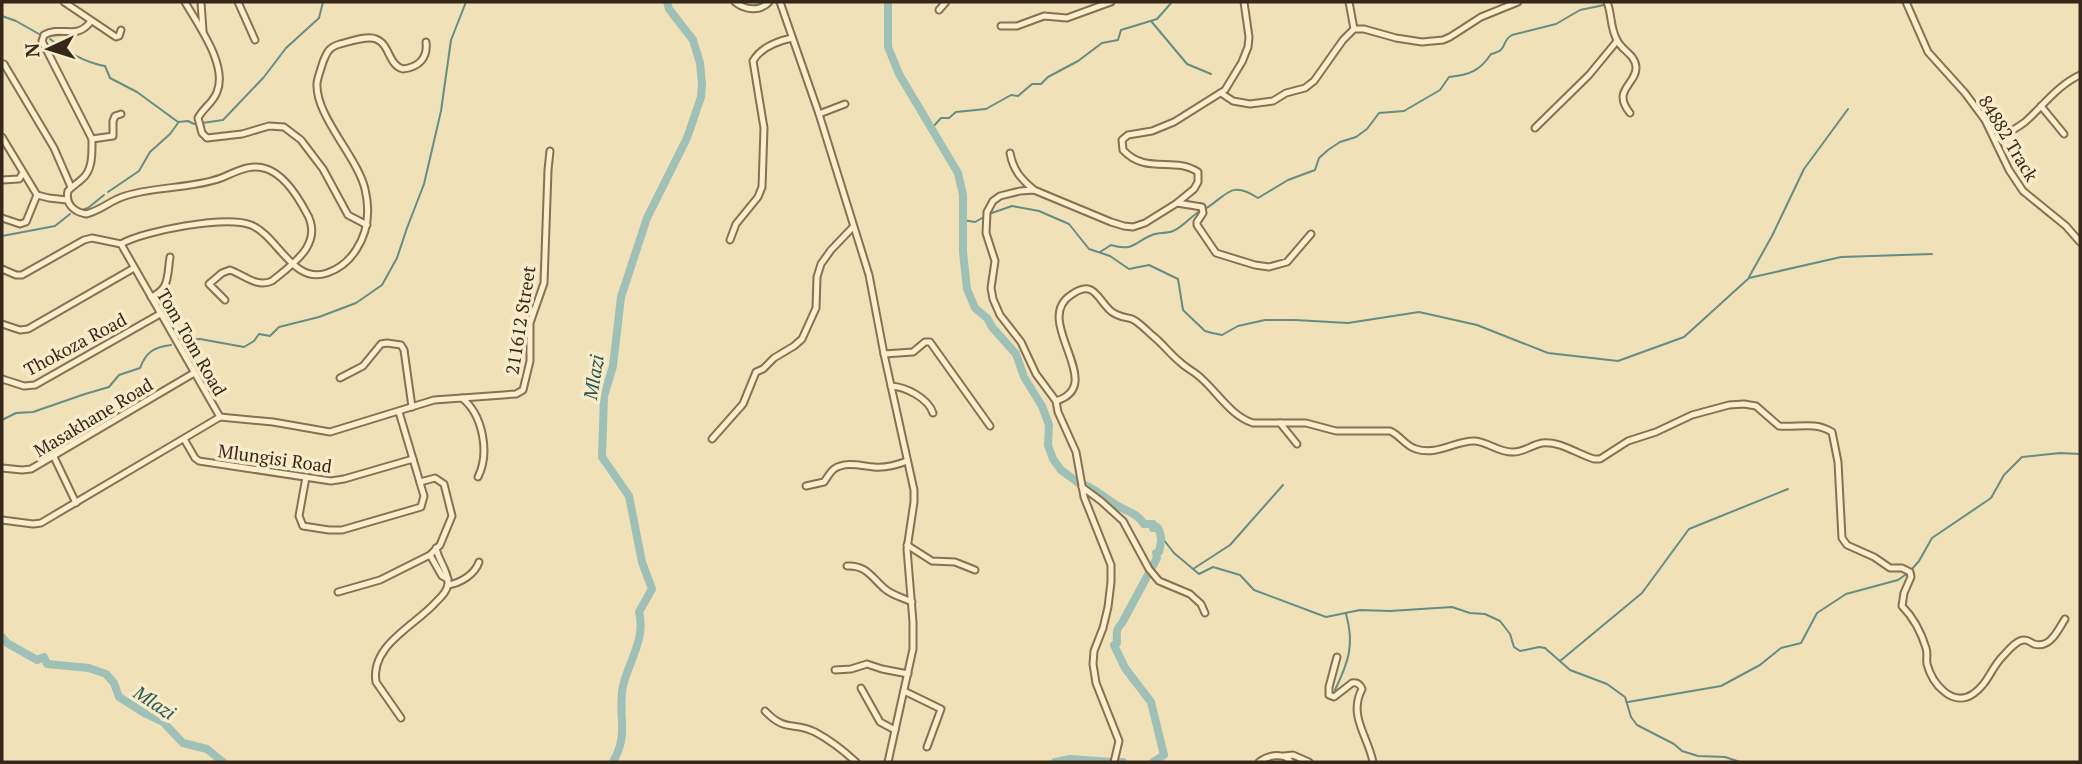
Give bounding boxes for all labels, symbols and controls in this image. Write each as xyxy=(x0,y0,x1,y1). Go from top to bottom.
north arrow xyxy=(14,14,84,84)
text: N xyxy=(19,42,45,58)
street label: 84882 Track xyxy=(1974,90,2045,186)
street label: 211612 Street xyxy=(500,264,541,376)
street label: Tom Tom Road xyxy=(152,284,232,400)
street label: Thokoza Road xyxy=(20,307,130,381)
water label: Mlazi xyxy=(577,352,609,402)
street label: Masakhane Road xyxy=(29,372,157,462)
street label: Mlungisi Road xyxy=(217,438,333,478)
water label: Mlazi xyxy=(128,679,181,725)

